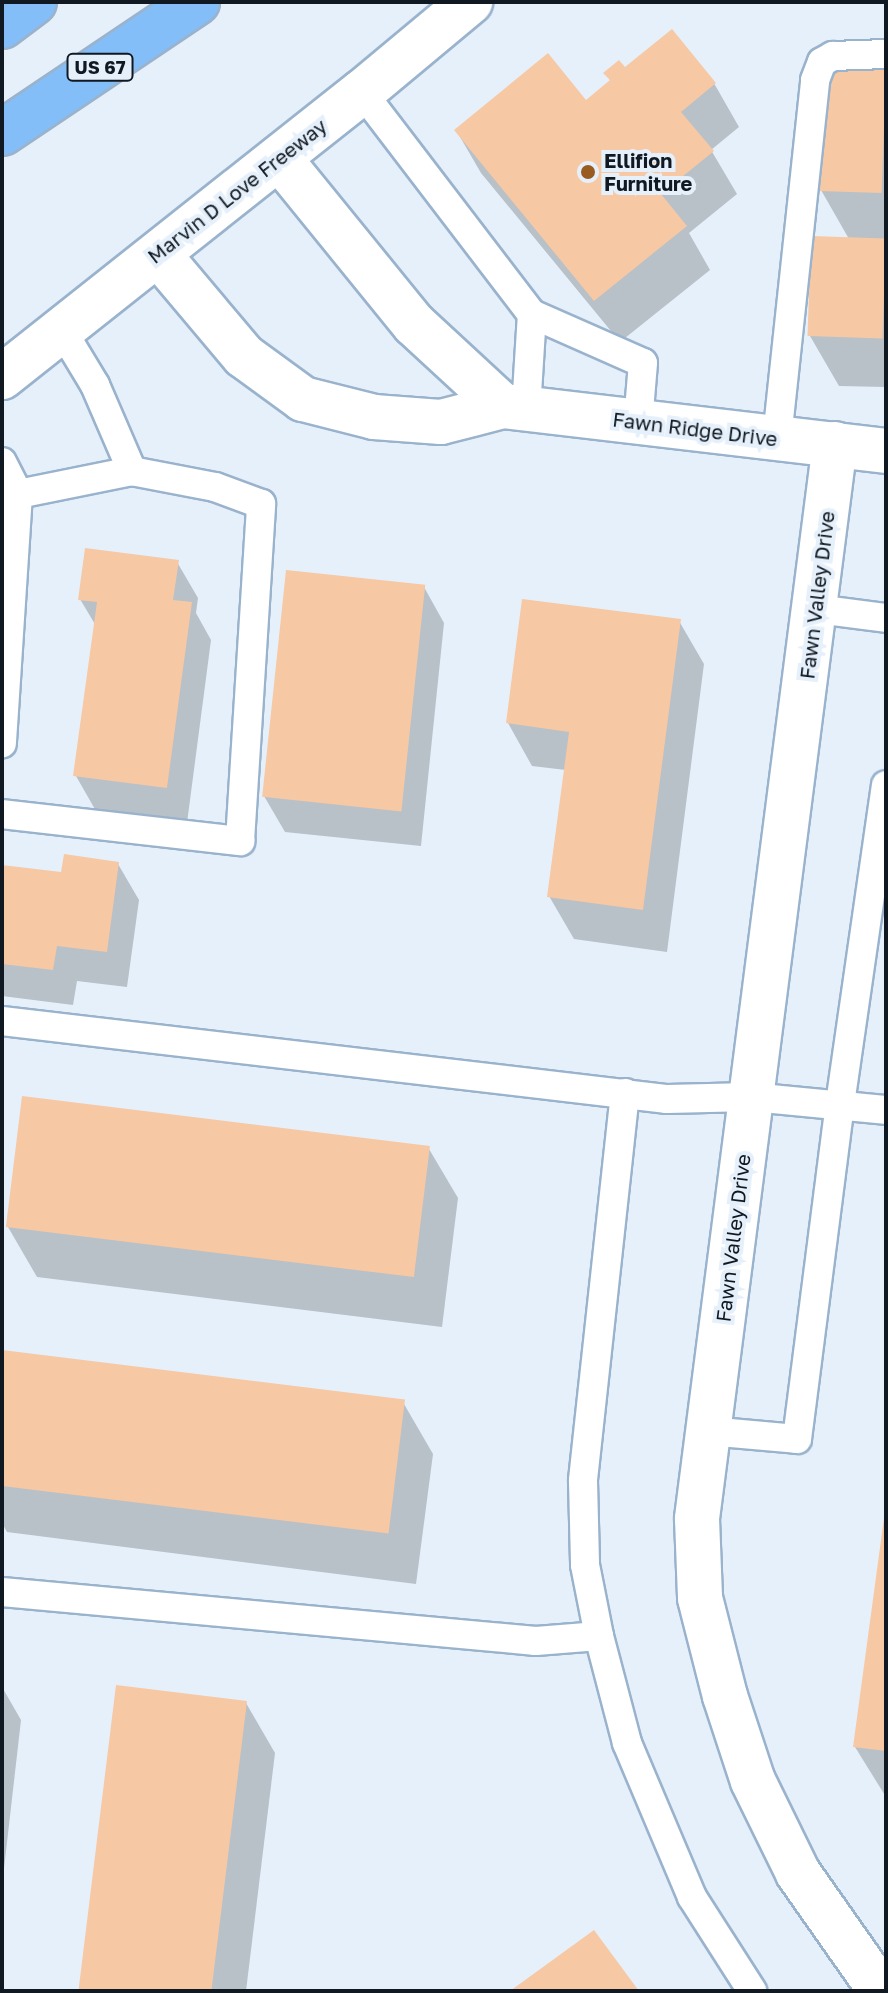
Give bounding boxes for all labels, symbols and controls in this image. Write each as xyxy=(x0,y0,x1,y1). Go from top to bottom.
road number: US 67 xyxy=(66,53,134,81)
street label: Marvin D Love Freeway xyxy=(143,114,331,268)
place label: Ellifion Furniture xyxy=(604,148,692,195)
marker: Ellifion Furniture xyxy=(579,163,597,181)
street label: Fawn Ridge Drive xyxy=(611,407,779,451)
street label: Fawn Valley Drive xyxy=(795,510,839,680)
street label: Fawn Valley Drive xyxy=(711,1153,755,1323)

